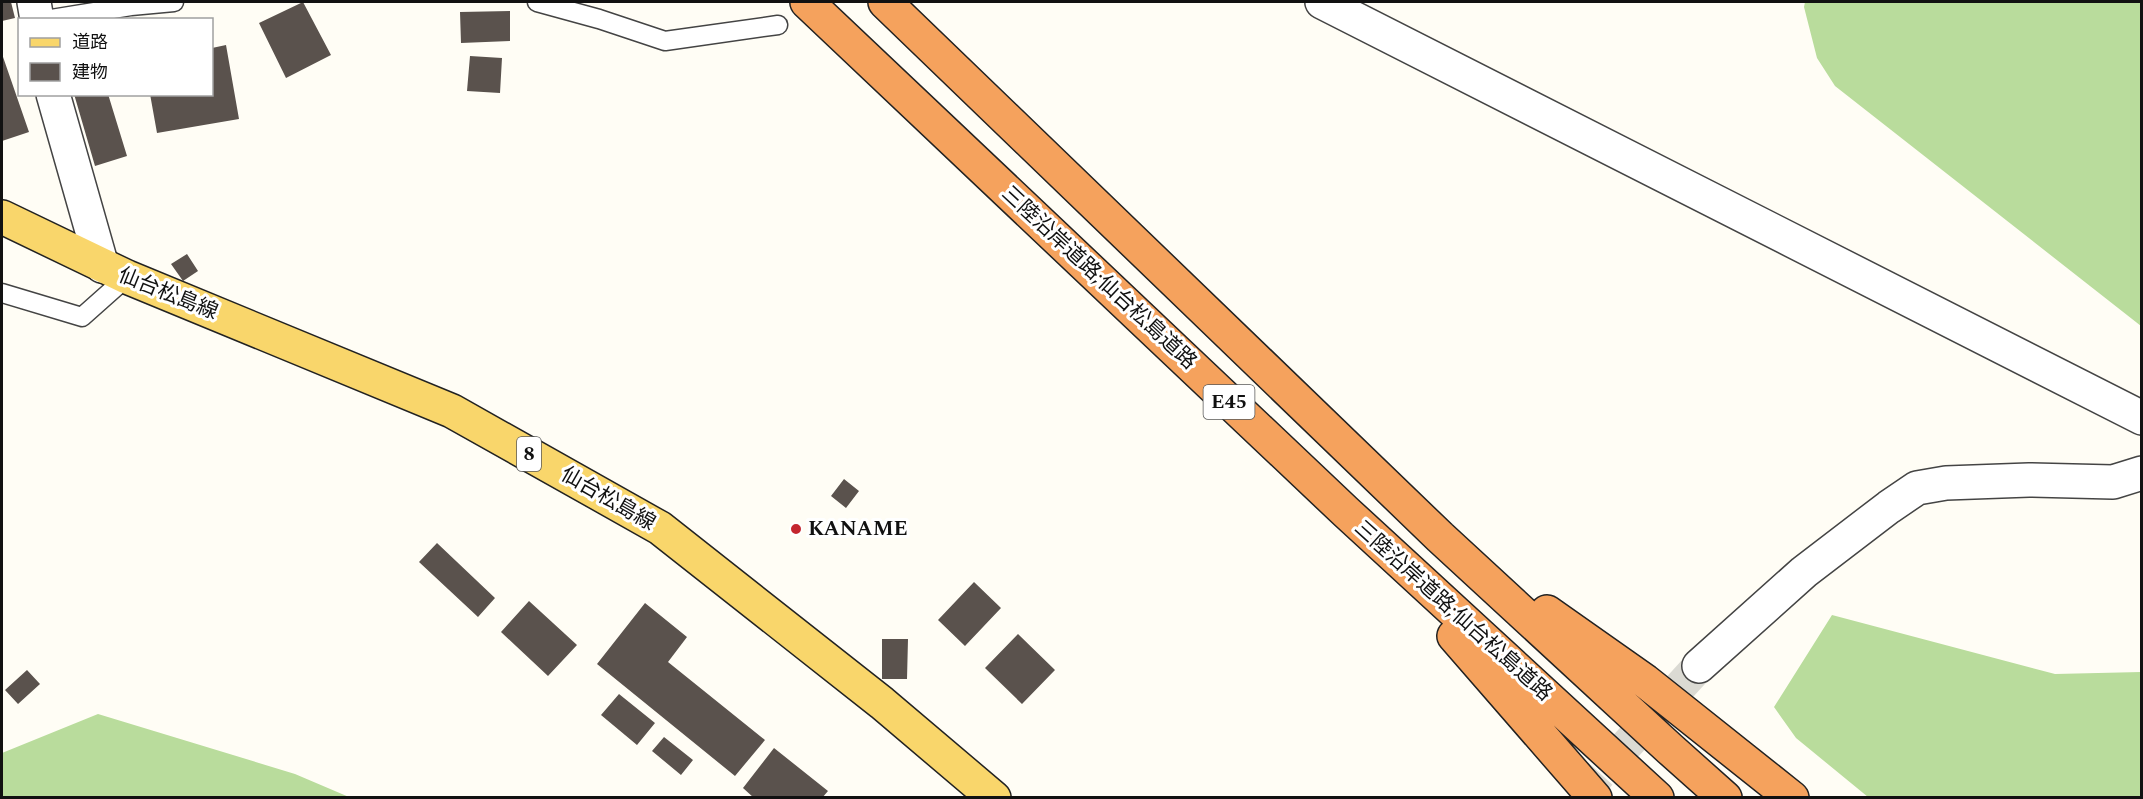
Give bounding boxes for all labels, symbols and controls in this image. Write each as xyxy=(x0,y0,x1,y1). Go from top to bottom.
legend xyxy=(18,18,213,96)
text: 道路 xyxy=(72,29,108,56)
text: 建物 xyxy=(72,59,108,86)
street label: 三陸沿岸道路;仙台松島道路 xyxy=(994,179,1204,377)
street label: 仙台松島線 xyxy=(113,259,223,329)
road number: E45 xyxy=(1204,385,1254,419)
road number: 8 xyxy=(517,437,541,471)
street label: 仙台松島線 xyxy=(555,459,661,539)
place label: KANAME xyxy=(808,513,908,545)
street label: 三陸沿岸道路;仙台松島道路 xyxy=(1347,513,1559,709)
marker: KANAME xyxy=(789,522,803,536)

